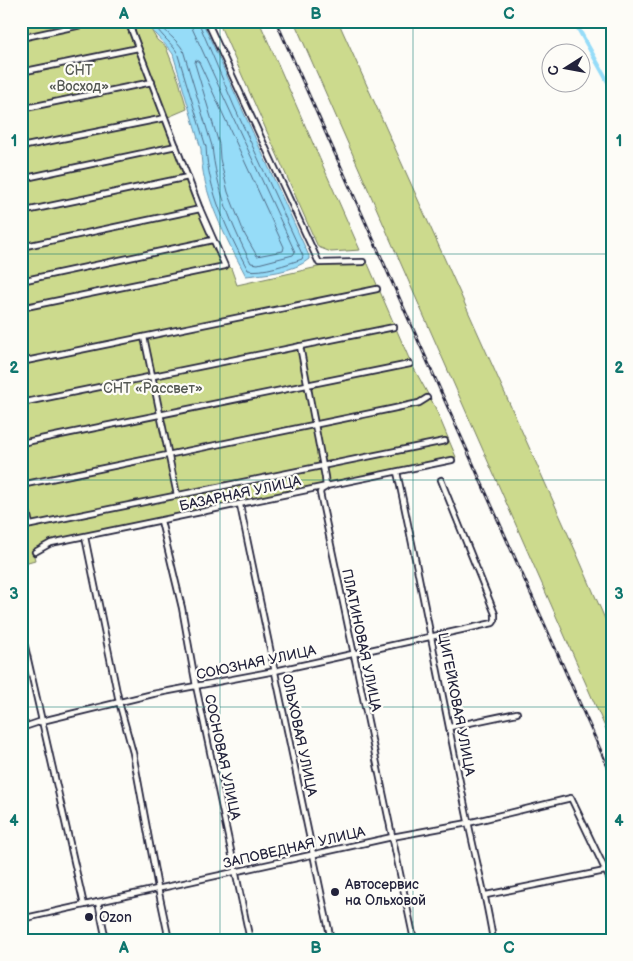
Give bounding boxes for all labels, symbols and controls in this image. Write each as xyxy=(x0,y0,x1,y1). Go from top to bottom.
text: A xyxy=(118,5,129,24)
text: B xyxy=(310,5,322,24)
text: C xyxy=(503,5,515,24)
north arrow xyxy=(540,42,590,92)
park label: СНТ «Восход» xyxy=(49,62,109,95)
text: С xyxy=(544,64,563,77)
text: 1 xyxy=(11,132,17,151)
text: 1 xyxy=(616,132,622,151)
text: 2 xyxy=(9,359,19,378)
text: 2 xyxy=(614,359,624,378)
park label: СНТ «Рассвет» xyxy=(103,380,203,397)
street label: БАЗАРНАЯ УЛИЦА xyxy=(178,472,303,515)
street label: ПЛАТИНОВАЯ УЛИЦА xyxy=(338,567,385,713)
text: 3 xyxy=(9,585,19,604)
text: 3 xyxy=(614,585,624,604)
street label: ЦИГЕЙКОВАЯ УЛИЦА xyxy=(434,631,479,778)
street label: СОЮЗНАЯ УЛИЦА xyxy=(195,641,318,683)
street label: ОЛЬХОВАЯ УЛИЦА xyxy=(278,672,321,798)
street label: СОСНОВАЯ УЛИЦА xyxy=(201,693,244,822)
text: 4 xyxy=(9,812,19,831)
text: 4 xyxy=(614,812,624,831)
street label: ЗАПОВЕДНАЯ УЛИЦА xyxy=(221,823,367,872)
place label: Автосервис на Ольховой xyxy=(344,876,426,909)
marker: Автосервис на Ольховой xyxy=(329,886,341,898)
place label: Ozon xyxy=(99,909,132,926)
marker: Ozon xyxy=(83,911,95,923)
text: A xyxy=(118,939,129,958)
text: B xyxy=(310,939,322,958)
text: C xyxy=(503,939,515,958)

